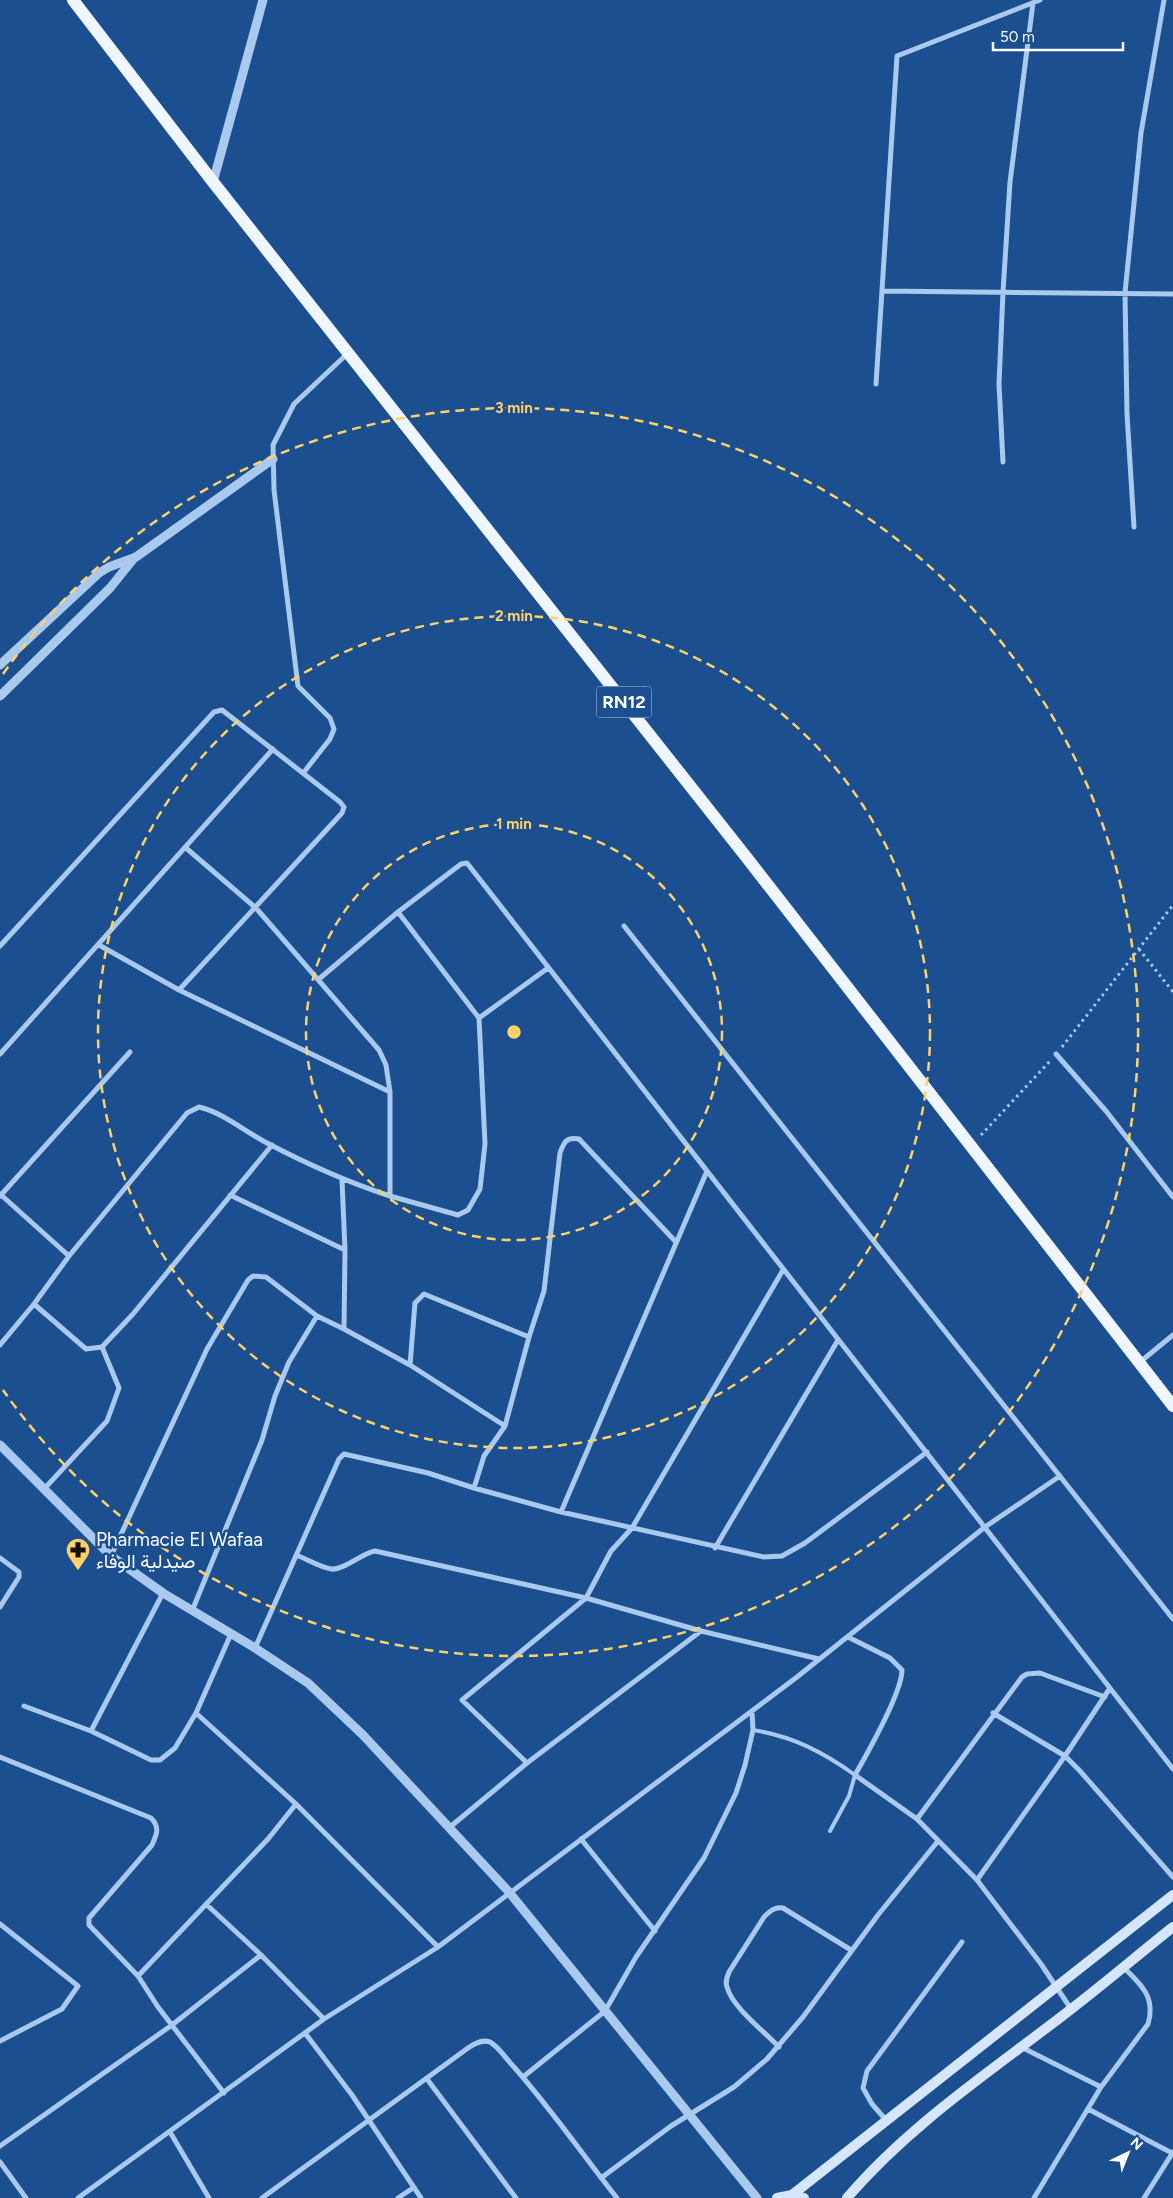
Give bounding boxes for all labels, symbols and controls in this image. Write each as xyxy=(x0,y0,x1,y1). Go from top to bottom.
scale bar xyxy=(993,20,1123,52)
text: 50 m xyxy=(1000,28,1035,46)
text: 3 min xyxy=(495,399,533,417)
text: 2 min xyxy=(495,607,533,625)
road number: RN12 xyxy=(596,686,652,718)
text: 1 min xyxy=(496,815,532,833)
centre of rings xyxy=(505,1023,523,1041)
place label: Pharmacie El Wafaa صيدلية الوفاء xyxy=(96,1528,263,1573)
pharmacy icon: Pharmacie El Wafaa صيدلية الوفاء xyxy=(65,1537,91,1571)
north arrow xyxy=(1103,2128,1153,2178)
text: N xyxy=(1127,2134,1146,2154)

